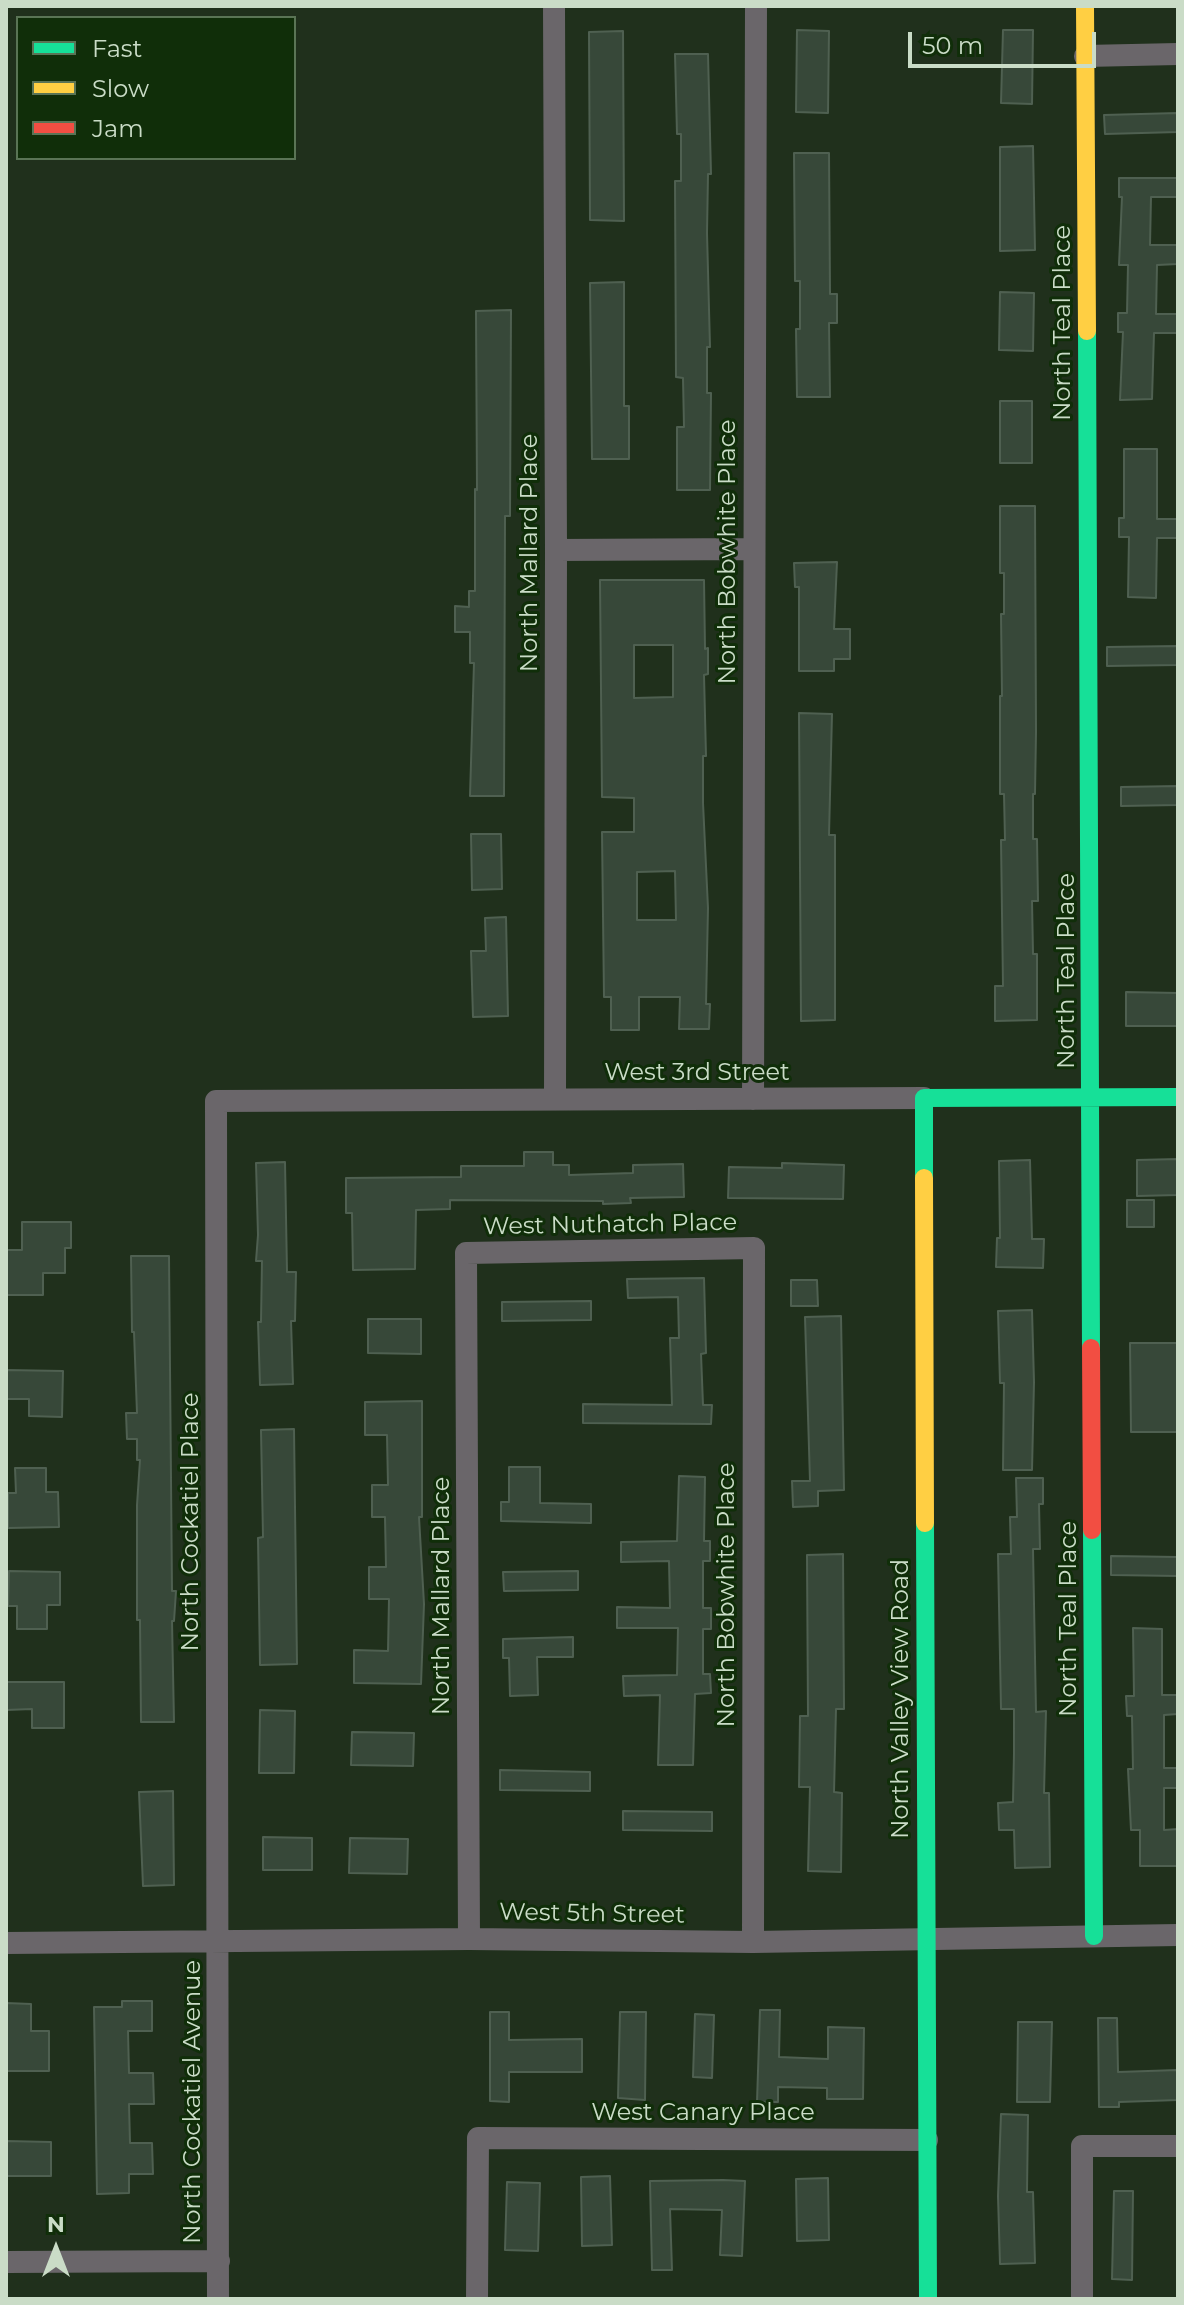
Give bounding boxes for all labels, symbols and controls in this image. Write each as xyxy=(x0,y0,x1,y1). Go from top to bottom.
legend xyxy=(16,16,296,160)
scale bar xyxy=(912,16,1100,66)
text: 50 m xyxy=(922,31,983,60)
text: Fast xyxy=(92,34,142,63)
text: Slow xyxy=(92,74,149,103)
text: Jam xyxy=(92,114,144,143)
street label: North Teal Place xyxy=(1049,225,1077,421)
street label: North Bobwhite Place xyxy=(714,419,742,685)
street label: North Mallard Place xyxy=(516,434,544,672)
street label: North Teal Place xyxy=(1053,873,1081,1069)
street label: West 3rd Street xyxy=(604,1059,790,1087)
street label: West Nuthatch Place xyxy=(483,1208,737,1242)
street label: North Cockatiel Place xyxy=(177,1393,205,1651)
street label: North Bobwhite Place xyxy=(713,1462,741,1728)
street label: North Mallard Place xyxy=(428,1477,456,1715)
street label: North Teal Place xyxy=(1055,1521,1083,1717)
street label: North Valley View Road xyxy=(887,1559,915,1839)
street label: West 5th Street xyxy=(499,1898,685,1930)
street label: North Cockatiel Avenue xyxy=(179,1960,207,2244)
street label: West Canary Place xyxy=(591,2099,815,2127)
north arrow xyxy=(16,2209,96,2289)
text: N xyxy=(47,2211,65,2238)

